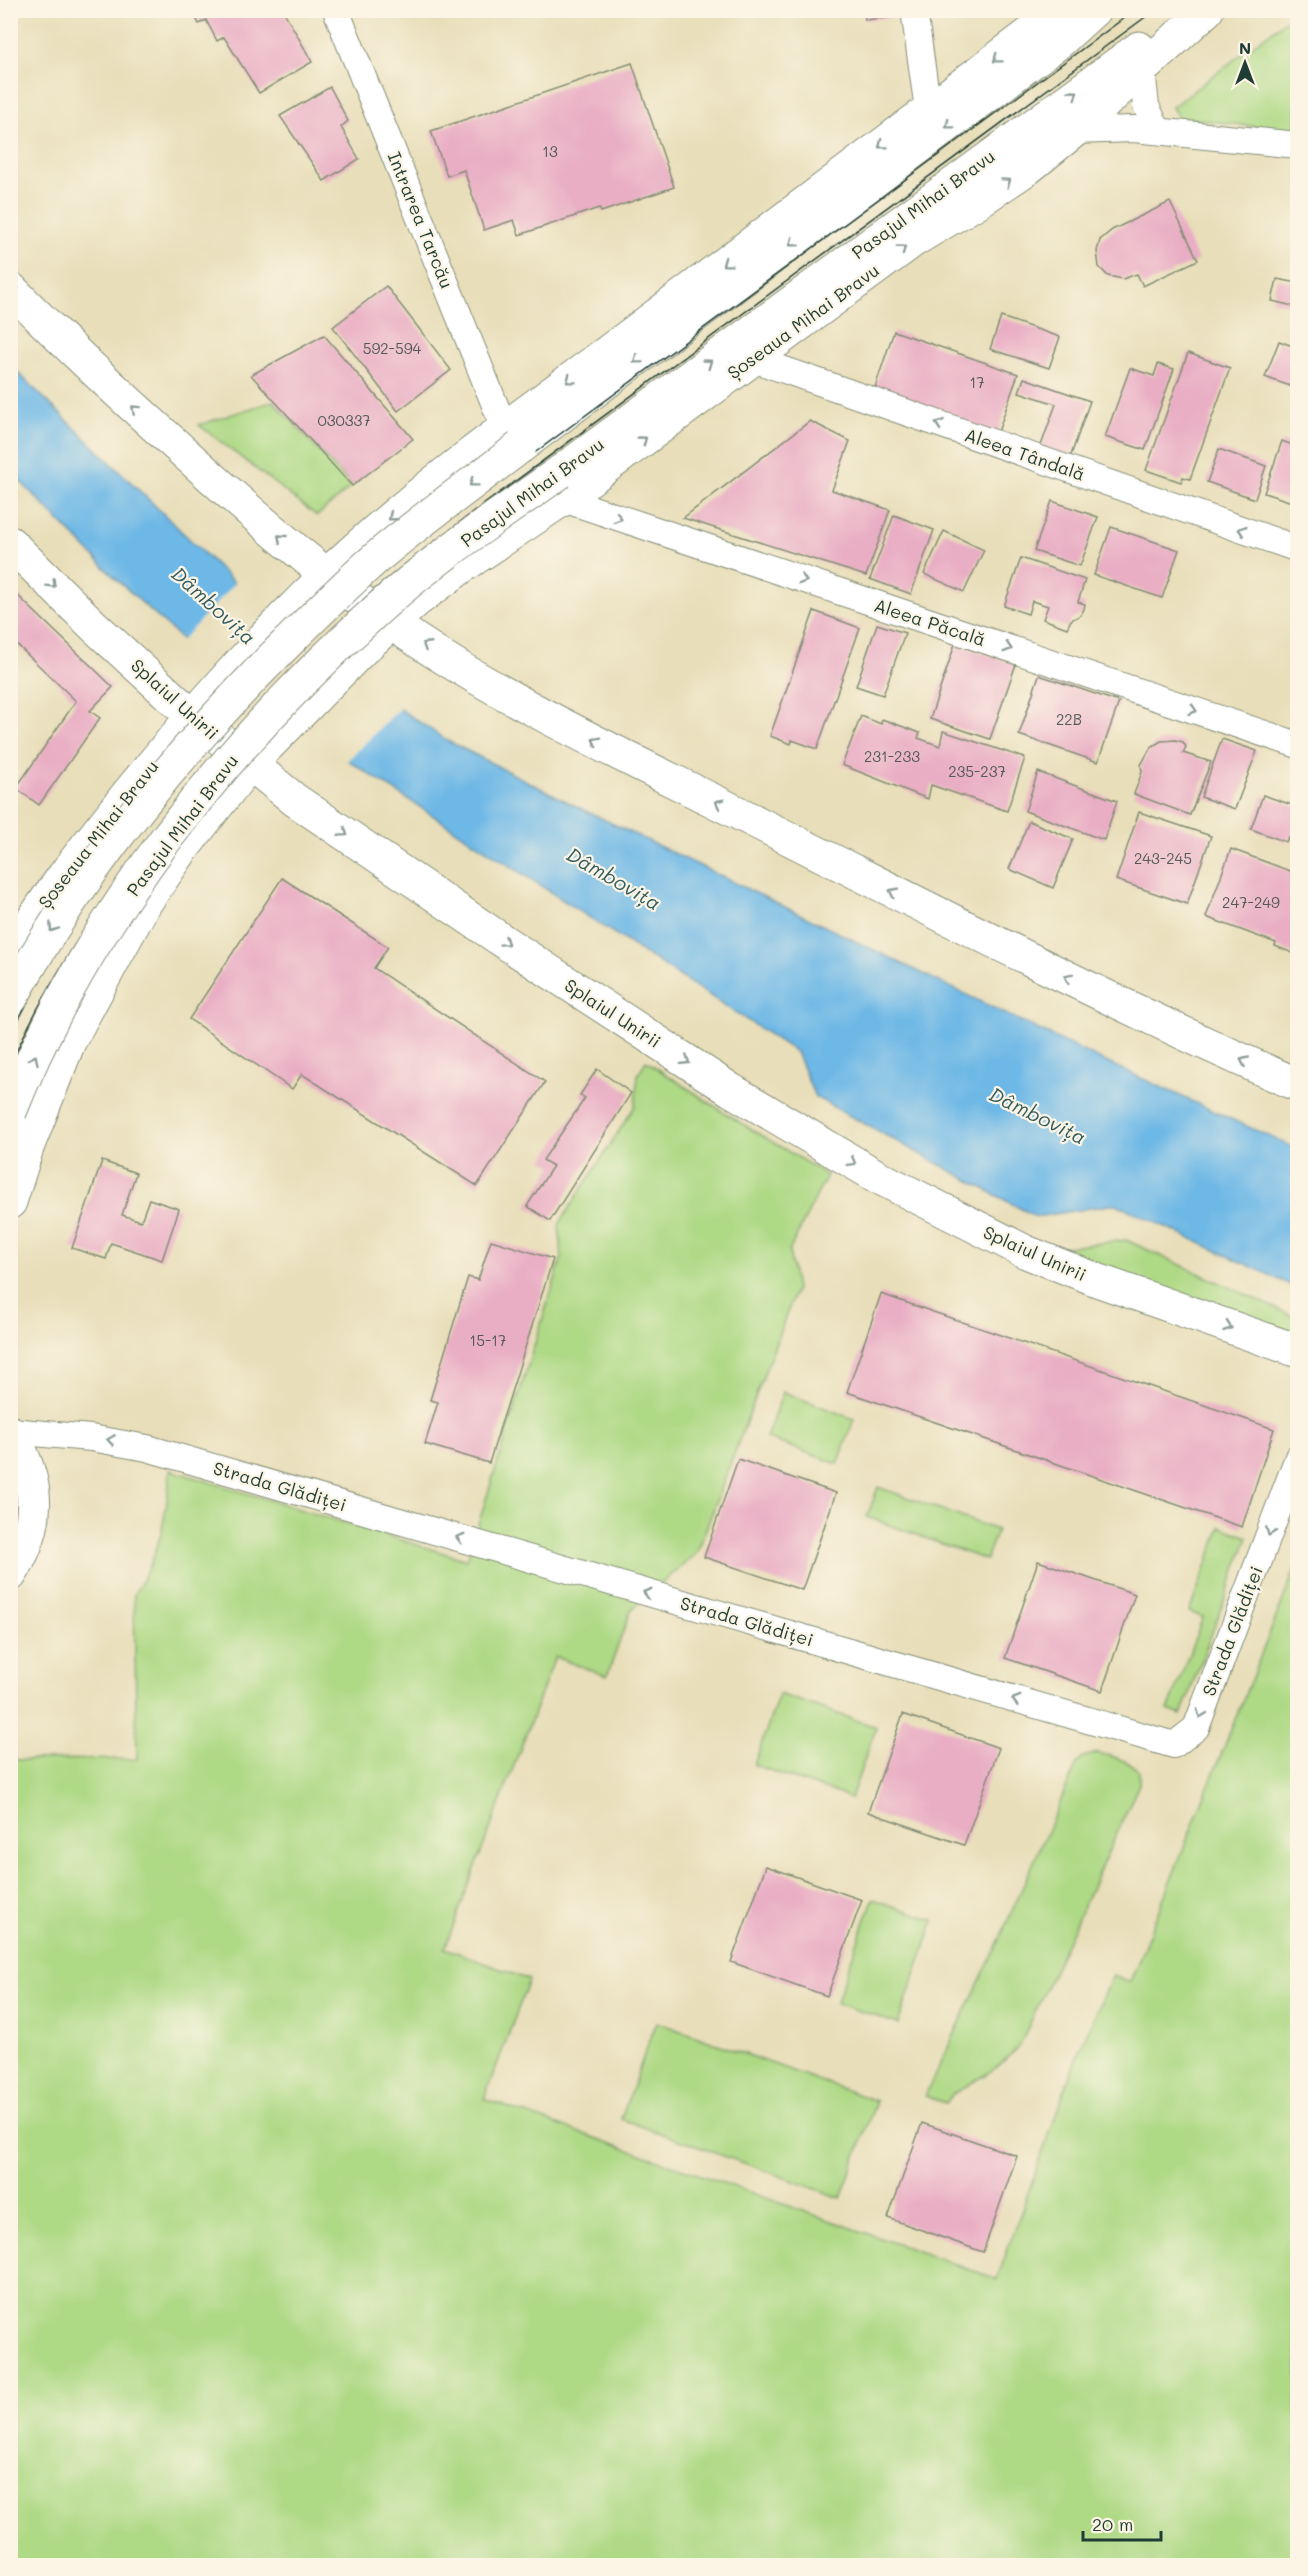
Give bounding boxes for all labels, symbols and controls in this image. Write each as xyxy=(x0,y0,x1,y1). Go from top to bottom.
north arrow xyxy=(1215,33,1275,93)
text: N xyxy=(1239,37,1251,58)
one-way arrow xyxy=(992,51,1003,62)
one-way arrow xyxy=(1067,91,1078,102)
one-way arrow xyxy=(944,118,955,129)
one-way arrow xyxy=(877,138,888,149)
house number: 13 xyxy=(542,141,558,161)
street label: Pasajul Mihai Bravu xyxy=(847,144,999,264)
street label: Intrarea Tarcău xyxy=(383,148,459,292)
one-way arrow xyxy=(1000,178,1011,189)
one-way arrow xyxy=(788,235,799,246)
one-way arrow xyxy=(895,245,906,256)
one-way arrow xyxy=(721,255,732,266)
street label: Șoseaua Mihai Bravu xyxy=(722,258,884,384)
house number: 592-594 xyxy=(363,338,422,358)
one-way arrow xyxy=(632,352,643,363)
one-way arrow xyxy=(702,359,713,370)
house number: 17 xyxy=(969,372,985,392)
one-way arrow xyxy=(566,373,577,384)
one-way arrow xyxy=(131,405,142,416)
house number: 030337 xyxy=(317,410,371,430)
one-way arrow xyxy=(934,419,945,431)
street label: Aleea Tândală xyxy=(962,422,1088,486)
street label: Pasajul Mihai Bravu xyxy=(456,432,608,552)
one-way arrow xyxy=(636,436,647,447)
one-way arrow xyxy=(469,476,480,487)
one-way arrow xyxy=(388,509,399,520)
one-way arrow xyxy=(612,511,623,523)
one-way arrow xyxy=(1237,524,1248,537)
one-way arrow xyxy=(277,534,288,545)
water label: Dâmbovița xyxy=(166,560,262,650)
one-way arrow xyxy=(797,572,808,585)
one-way arrow xyxy=(45,577,56,588)
street label: Aleea Păcală xyxy=(871,593,989,651)
one-way arrow xyxy=(422,641,432,653)
one-way arrow xyxy=(1002,641,1013,653)
street label: Splaiul Unirii xyxy=(126,653,224,745)
one-way arrow xyxy=(1187,702,1198,715)
house number: 22B xyxy=(1056,709,1082,729)
one-way arrow xyxy=(591,737,602,748)
house number: 231-233 xyxy=(864,746,920,766)
street label: Pasajul Mihai Bravu xyxy=(121,749,243,901)
street label: Șoseaua Mihai Bravu xyxy=(33,755,163,913)
house number: 235-237 xyxy=(948,761,1006,781)
one-way arrow xyxy=(714,799,725,811)
one-way arrow xyxy=(337,826,348,837)
water label: Dâmbovița xyxy=(562,841,666,916)
house number: 243-245 xyxy=(1134,848,1192,868)
one-way arrow xyxy=(888,887,899,899)
house number: 247-249 xyxy=(1222,892,1280,912)
one-way arrow xyxy=(49,921,60,932)
one-way arrow xyxy=(499,935,510,946)
street label: Splaiul Unirii xyxy=(560,973,666,1053)
one-way arrow xyxy=(1063,974,1074,985)
one-way arrow xyxy=(26,1054,38,1065)
one-way arrow xyxy=(679,1054,690,1065)
one-way arrow xyxy=(1239,1057,1250,1069)
water label: Dâmbovița xyxy=(985,1080,1091,1151)
one-way arrow xyxy=(846,1155,857,1166)
street label: Splaiul Unirii xyxy=(980,1220,1090,1286)
one-way arrow xyxy=(1222,1320,1233,1332)
house number: 15-17 xyxy=(470,1330,506,1350)
one-way arrow xyxy=(107,1435,116,1447)
street label: Strada Glădiței xyxy=(211,1456,349,1516)
one-way arrow xyxy=(1264,1526,1277,1536)
one-way arrow xyxy=(455,1533,465,1546)
street label: Strada Glădiței xyxy=(1196,1563,1268,1699)
one-way arrow xyxy=(642,1587,652,1600)
street label: Strada Glădiței xyxy=(678,1591,816,1651)
one-way arrow xyxy=(1011,1695,1022,1707)
one-way arrow xyxy=(1196,1708,1208,1719)
scale bar xyxy=(1083,2504,1161,2542)
text: 20 m xyxy=(1092,2512,1133,2536)

